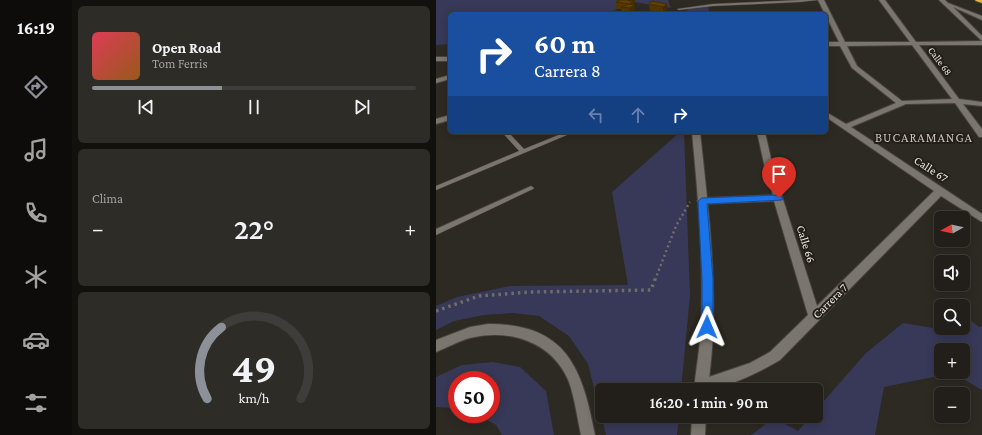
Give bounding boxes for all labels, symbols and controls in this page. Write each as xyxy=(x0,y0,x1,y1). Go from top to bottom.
text: 16:19 xyxy=(17,18,55,38)
icon: right xyxy=(468,28,520,80)
text: 60 m xyxy=(534,28,595,59)
text: Open Road xyxy=(152,40,221,56)
street label: Calle 68 xyxy=(926,45,954,77)
text: Tom Ferris xyxy=(152,56,207,71)
text: Carrera 8 xyxy=(534,61,601,81)
icon: directions xyxy=(22,73,50,101)
icon: previous xyxy=(135,96,157,118)
icon: pause xyxy=(243,96,265,118)
icon: next xyxy=(351,96,373,118)
icon: left xyxy=(585,104,607,126)
icon: ahead xyxy=(627,104,649,126)
icon: right xyxy=(669,104,691,126)
district label: BUCARAMANGA xyxy=(875,130,973,145)
icon: music xyxy=(22,136,50,164)
street label: Calle 67 xyxy=(911,153,951,185)
pin xyxy=(762,157,796,198)
icon: arrive xyxy=(768,163,790,185)
text: Clima xyxy=(92,191,123,206)
icon: phone xyxy=(22,199,50,227)
north arrow xyxy=(934,211,970,247)
map controls xyxy=(934,211,970,423)
text: 22° xyxy=(234,212,274,245)
text: − xyxy=(92,216,104,241)
text: + xyxy=(404,216,416,241)
street label: Calle 66 xyxy=(794,223,818,265)
button: sound xyxy=(934,255,970,291)
icon: climate xyxy=(22,263,50,291)
street label: Carrera 7 xyxy=(810,280,851,321)
button: search xyxy=(934,299,970,335)
position arrow xyxy=(686,306,728,348)
icon: car xyxy=(22,326,50,354)
button: + xyxy=(934,343,970,379)
text: 49 xyxy=(232,344,276,390)
speed limit sign: 50 xyxy=(448,371,500,423)
button: − xyxy=(934,387,970,423)
icon: filters xyxy=(22,389,50,417)
text: km/h xyxy=(239,389,270,405)
text: 16:20 · 1 min · 90 m xyxy=(650,395,768,411)

